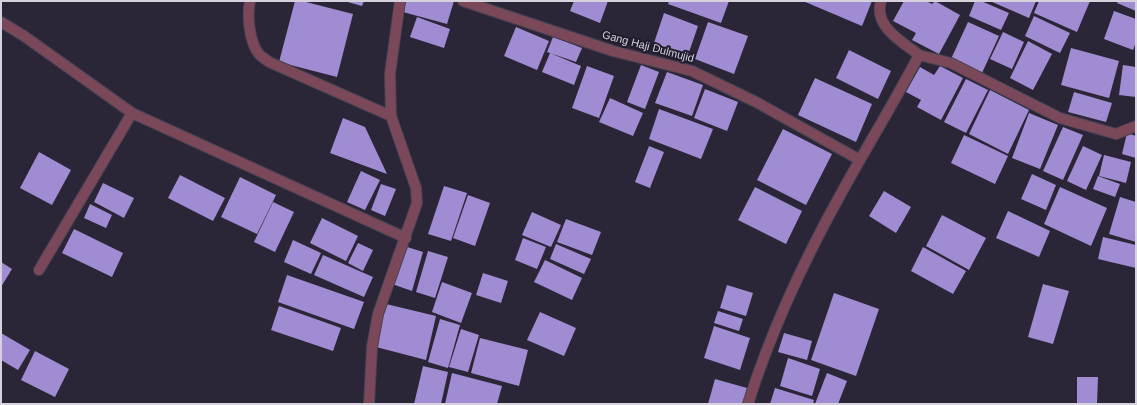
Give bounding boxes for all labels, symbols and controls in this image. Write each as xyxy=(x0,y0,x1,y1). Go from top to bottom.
street label: Gang Haji Dulmujid xyxy=(601,28,695,66)

